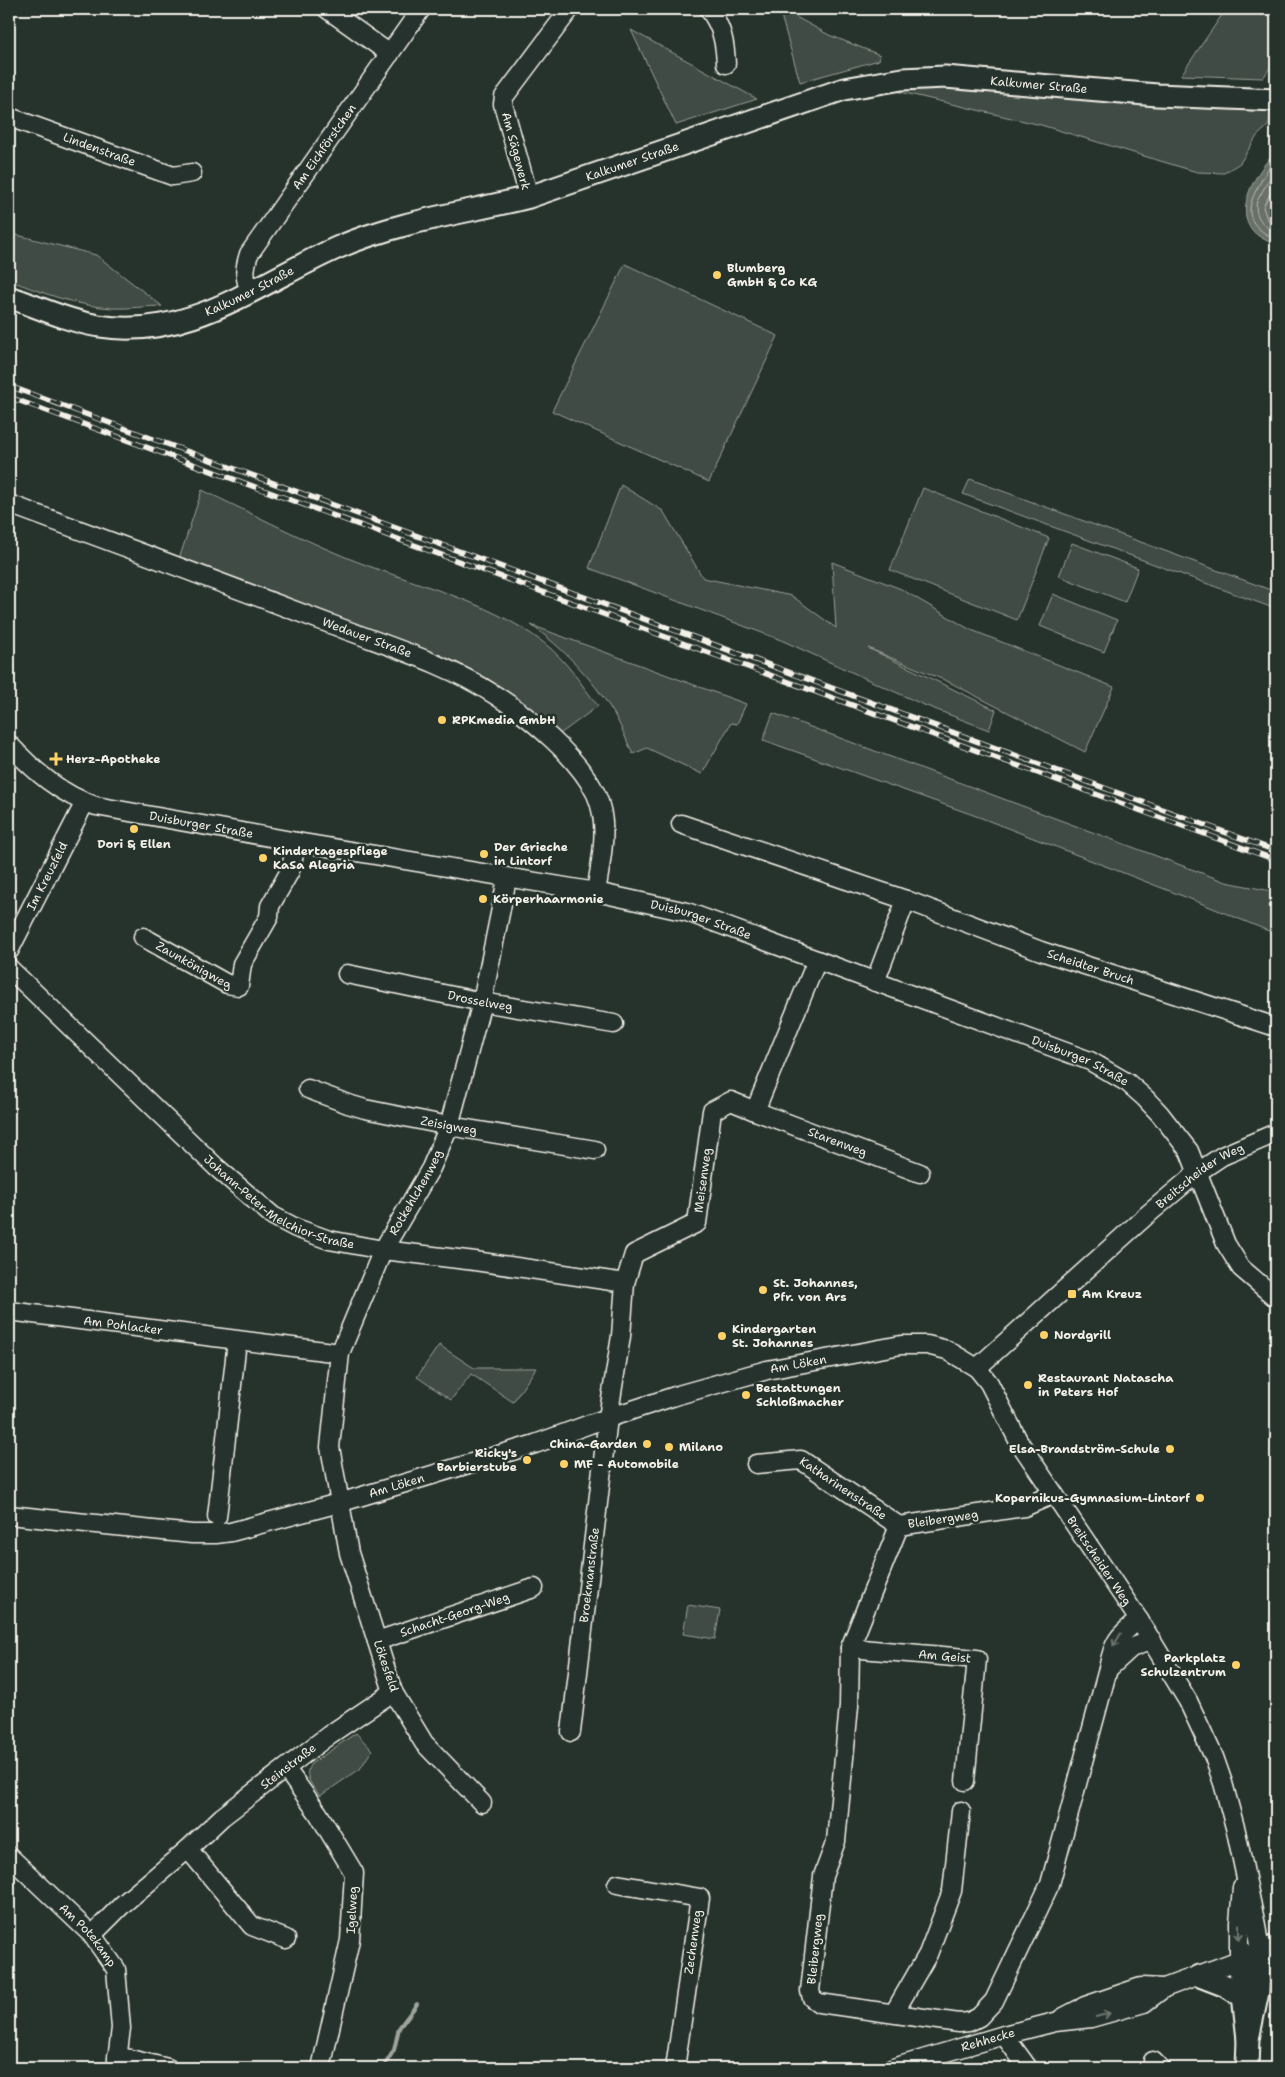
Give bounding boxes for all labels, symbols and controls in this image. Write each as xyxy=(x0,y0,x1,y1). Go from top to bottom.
street label: Kalkumer Straße xyxy=(990,73,1088,97)
street label: Am Eichförstchen xyxy=(289,101,360,193)
street label: Am Sägewerk xyxy=(498,110,534,192)
street label: Lindenstraße xyxy=(61,129,138,170)
street label: Kalkumer Straße xyxy=(584,138,681,185)
place label: Blumberg GmbH & Co KG xyxy=(727,260,817,290)
street label: Kalkumer Straße xyxy=(202,262,297,320)
marker: Blumberg GmbH & Co KG xyxy=(711,269,723,281)
street label: Wedauer Straße xyxy=(320,614,414,662)
place label: RPKmedia GmbH xyxy=(452,712,556,728)
marker: RPKmedia GmbH xyxy=(436,714,448,726)
place label: Herz-Apotheke xyxy=(66,751,161,767)
marker: Herz-Apotheke xyxy=(50,753,62,765)
street label: Duisburger Straße xyxy=(148,808,255,842)
marker: Dori & Ellen xyxy=(128,823,140,835)
place label: Dori & Ellen xyxy=(97,836,171,852)
street label: Im Kreuzfeld xyxy=(23,839,72,913)
place label: Der Grieche in Lintorf xyxy=(494,839,568,869)
place label: Kindertagespflege KaSa Alegria xyxy=(273,843,388,873)
marker: Der Grieche in Lintorf xyxy=(478,848,490,860)
marker: Kindertagespflege KaSa Alegria xyxy=(257,852,269,864)
place label: Körperhaarmonie xyxy=(493,891,604,907)
marker: Körperhaarmonie xyxy=(477,893,489,905)
street label: Duisburger Straße xyxy=(649,896,754,943)
street label: Zaunkönigweg xyxy=(153,938,232,993)
street label: Scheidter Bruch xyxy=(1045,945,1136,989)
street label: Drosselweg xyxy=(446,987,514,1015)
street label: Duisburger Straße xyxy=(1029,1032,1132,1090)
street label: Zeisigweg xyxy=(419,1112,478,1139)
street label: Starenweg xyxy=(806,1124,869,1160)
street label: Breitscheider Weg xyxy=(1152,1140,1246,1212)
street label: Rotkehlchenweg xyxy=(385,1147,446,1238)
street label: Meisenweg xyxy=(690,1147,715,1214)
street label: Johann-Peter-Melchior-Straße xyxy=(200,1151,356,1253)
place label: St. Johannes, Pfr. von Ars xyxy=(773,1275,858,1305)
marker: St. Johannes, Pfr. von Ars xyxy=(757,1284,769,1296)
place label: Am Kreuz xyxy=(1082,1286,1142,1302)
marker: Am Kreuz xyxy=(1066,1288,1078,1300)
street label: Am Pohlacker xyxy=(82,1313,164,1338)
place label: Kindergarten St. Johannes xyxy=(732,1321,816,1351)
place label: Nordgrill xyxy=(1054,1327,1111,1343)
marker: Nordgrill xyxy=(1038,1329,1050,1341)
marker: Kindergarten St. Johannes xyxy=(716,1330,728,1342)
street label: Am Löken xyxy=(769,1351,828,1377)
place label: Restaurant Natascha in Peters Hof xyxy=(1038,1370,1174,1400)
marker: Restaurant Natascha in Peters Hof xyxy=(1022,1379,1034,1391)
place label: Bestattungen Schloßmacher xyxy=(756,1380,844,1410)
marker: Bestattungen Schloßmacher xyxy=(740,1389,752,1401)
place label: China-Garden xyxy=(549,1436,637,1452)
marker: China-Garden xyxy=(641,1438,653,1450)
place label: Milano xyxy=(679,1439,723,1455)
marker: Milano xyxy=(663,1441,675,1453)
place label: Elsa-Brandström-Schule xyxy=(1009,1441,1160,1457)
marker: Elsa-Brandström-Schule xyxy=(1164,1443,1176,1455)
place label: Ricky's Barbierstube xyxy=(437,1445,517,1475)
street label: Katharinenstraße xyxy=(796,1453,890,1524)
marker: Ricky's Barbierstube xyxy=(521,1454,533,1466)
place label: MF - Automobile xyxy=(574,1456,679,1472)
marker: MF - Automobile xyxy=(558,1458,570,1470)
street label: Am Löken xyxy=(367,1470,426,1502)
place label: Kopernikus-Gymnasium-Lintorf xyxy=(995,1490,1190,1506)
marker: Kopernikus-Gymnasium-Lintorf xyxy=(1194,1492,1206,1504)
street label: Bleibergweg xyxy=(907,1506,979,1532)
street label: Breitscheider Weg xyxy=(1063,1513,1135,1609)
street label: Broekmanstraße xyxy=(576,1526,603,1623)
street label: Schacht-Georg-Weg xyxy=(398,1589,512,1641)
one-way arrow xyxy=(1111,1633,1121,1647)
street label: Lökesfeld xyxy=(370,1638,402,1694)
street label: Am Geist xyxy=(918,1646,972,1666)
place label: Parkplatz Schulzentrum xyxy=(1141,1650,1226,1680)
marker: Parkplatz Schulzentrum xyxy=(1230,1659,1242,1671)
street label: Steinstraße xyxy=(257,1740,320,1793)
street label: Igelweg xyxy=(343,1886,361,1934)
street label: Am Potekamp xyxy=(56,1900,120,1970)
street label: Zechenweg xyxy=(681,1909,705,1975)
street label: Bleibergweg xyxy=(803,1913,827,1985)
one-way arrow xyxy=(1234,1924,1244,1940)
one-way arrow xyxy=(1095,2009,1111,2019)
street label: Rehhecke xyxy=(959,2025,1017,2055)

